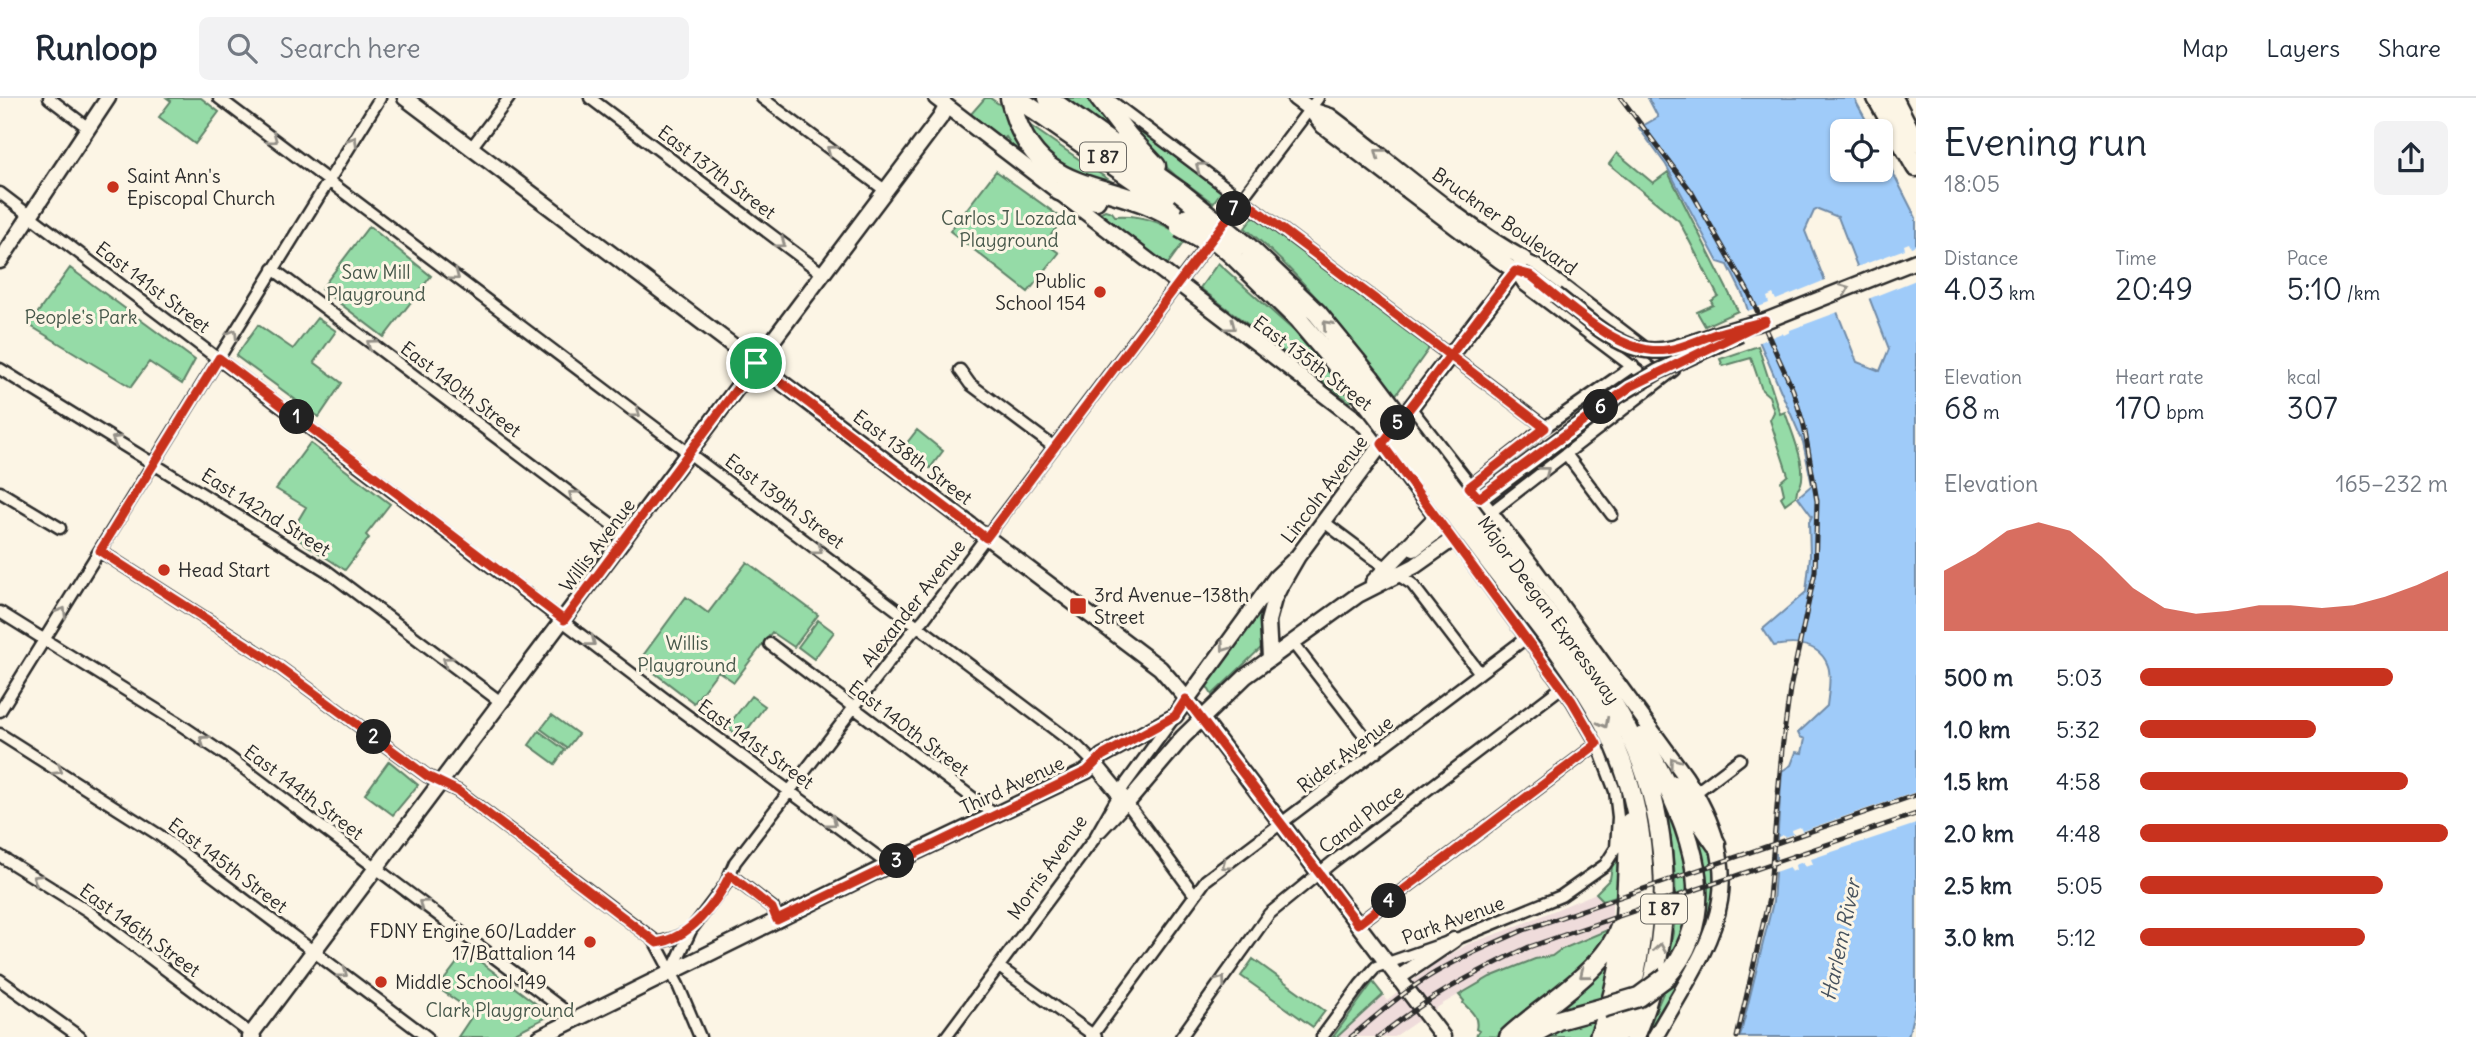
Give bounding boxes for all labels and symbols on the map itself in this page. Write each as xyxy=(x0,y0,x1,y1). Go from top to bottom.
street label: East 137th Street xyxy=(653,120,781,224)
one-way arrow xyxy=(265,131,278,144)
one-way arrow xyxy=(344,135,357,148)
road number: I 87 xyxy=(1080,142,1126,172)
one-way arrow xyxy=(826,145,839,158)
one-way arrow xyxy=(1374,148,1387,161)
street label: Bruckner Boulevard xyxy=(1428,162,1582,280)
one-way arrow xyxy=(1195,163,1208,176)
place label: Saint Ann's Episcopal Church xyxy=(127,164,275,210)
marker: Saint Ann's Episcopal Church xyxy=(105,179,121,195)
pin: 7 xyxy=(1216,192,1252,226)
park label: Carlos J Lozada Playground xyxy=(941,206,1077,252)
one-way arrow xyxy=(774,235,786,247)
street label: East 141st Street xyxy=(91,236,215,338)
park label: Saw Mill Playground xyxy=(326,260,426,306)
one-way arrow xyxy=(447,268,459,281)
place label: Public School 154 xyxy=(995,269,1086,315)
marker: Public School 154 xyxy=(1092,284,1108,300)
one-way arrow xyxy=(1838,284,1850,298)
park label: People's Park xyxy=(25,305,138,329)
street label: East 135th Street xyxy=(1249,310,1377,416)
one-way arrow xyxy=(1224,318,1236,330)
one-way arrow xyxy=(1323,320,1335,333)
one-way arrow xyxy=(225,329,238,342)
pin xyxy=(726,333,786,393)
street label: East 140th Street xyxy=(396,336,526,442)
one-way arrow xyxy=(366,339,379,352)
pin: 6 xyxy=(1584,390,1618,424)
pin: 1 xyxy=(280,400,314,434)
street label: East 138th Street xyxy=(849,404,977,510)
one-way arrow xyxy=(629,405,641,418)
pin: 5 xyxy=(1380,406,1416,440)
street label: Lincoln Avenue xyxy=(1276,430,1372,548)
one-way arrow xyxy=(111,435,124,448)
street label: East 139th Street xyxy=(721,448,849,554)
street label: East 142nd Street xyxy=(197,463,335,561)
one-way arrow xyxy=(1537,466,1550,479)
one-way arrow xyxy=(568,491,580,504)
street label: Willis Avenue xyxy=(554,493,640,597)
street label: Major Deegan Expressway xyxy=(1473,511,1625,709)
street label: Alexander Avenue xyxy=(856,535,970,671)
one-way arrow xyxy=(810,542,823,555)
place label: Head Start xyxy=(178,558,270,582)
marker: Head Start xyxy=(156,562,172,578)
place label: 3rd Avenue–138th Street xyxy=(1094,583,1249,629)
marker: 3rd Avenue–138th Street xyxy=(1068,596,1088,616)
one-way arrow xyxy=(54,606,67,619)
park label: Willis Playground xyxy=(637,631,737,677)
one-way arrow xyxy=(584,633,596,646)
one-way arrow xyxy=(1221,639,1233,652)
one-way arrow xyxy=(443,657,455,670)
street label: East 140th Street xyxy=(844,675,974,781)
street label: East 141st Street xyxy=(693,694,819,794)
street label: Rider Avenue xyxy=(1292,710,1398,798)
one-way arrow xyxy=(1596,716,1609,728)
pin: 2 xyxy=(356,720,392,754)
one-way arrow xyxy=(199,736,212,748)
street label: East 144th Street xyxy=(240,739,368,845)
street label: Third Avenue xyxy=(956,750,1068,820)
one-way arrow xyxy=(1670,757,1682,770)
one-way arrow xyxy=(50,762,63,775)
street label: Canal Place xyxy=(1314,779,1408,859)
street label: Morris Avenue xyxy=(1002,810,1092,924)
street label: East 145th Street xyxy=(164,812,292,918)
one-way arrow xyxy=(824,814,837,827)
pin: 3 xyxy=(880,844,914,878)
one-way arrow xyxy=(1221,856,1233,869)
water label: Harlem River xyxy=(1814,874,1867,1003)
one-way arrow xyxy=(32,875,45,888)
street label: East 146th Street xyxy=(75,878,205,982)
pin: 4 xyxy=(1372,884,1406,918)
street label: Park Avenue xyxy=(1398,890,1508,950)
road number: I 87 xyxy=(1641,894,1687,924)
one-way arrow xyxy=(418,899,431,912)
place label: FDNY Engine 60/Ladder 17/Battalion 14 xyxy=(370,919,576,965)
marker: FDNY Engine 60/Ladder 17/Battalion 14 xyxy=(582,934,598,950)
one-way arrow xyxy=(1652,942,1667,954)
one-way arrow xyxy=(335,965,348,977)
one-way arrow xyxy=(1579,966,1591,979)
place label: Middle School 149 xyxy=(395,970,547,994)
marker: Middle School 149 xyxy=(373,974,389,990)
one-way arrow xyxy=(1213,976,1225,989)
park label: Clark Playground xyxy=(426,998,574,1022)

